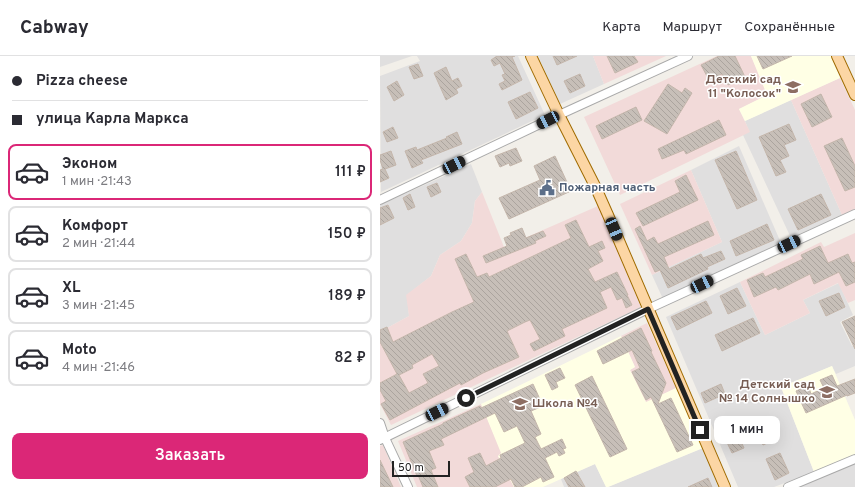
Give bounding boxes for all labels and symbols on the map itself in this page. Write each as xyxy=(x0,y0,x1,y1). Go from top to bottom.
place label: Детский сад 11 "Колосок" xyxy=(706,72,781,102)
school or university icon: Детский сад 11 "Колосок" xyxy=(784,78,802,96)
car xyxy=(535,109,561,131)
car xyxy=(441,154,467,176)
public building icon: Пожарная часть xyxy=(538,179,556,197)
place label: Пожарная часть xyxy=(559,180,656,196)
car xyxy=(604,216,624,242)
car xyxy=(776,233,802,255)
car xyxy=(689,273,715,295)
place label: Детский сад № 14 Солнышко xyxy=(719,377,815,407)
school or university icon: Детский сад № 14 Солнышко xyxy=(818,383,836,401)
route start xyxy=(457,389,475,407)
school or university icon: Школа №4 xyxy=(511,395,529,413)
place label: Школа №4 xyxy=(532,396,598,412)
car xyxy=(424,401,450,423)
callout: 1 мин xyxy=(714,416,780,444)
route end xyxy=(691,421,709,439)
scale bar xyxy=(392,459,450,478)

